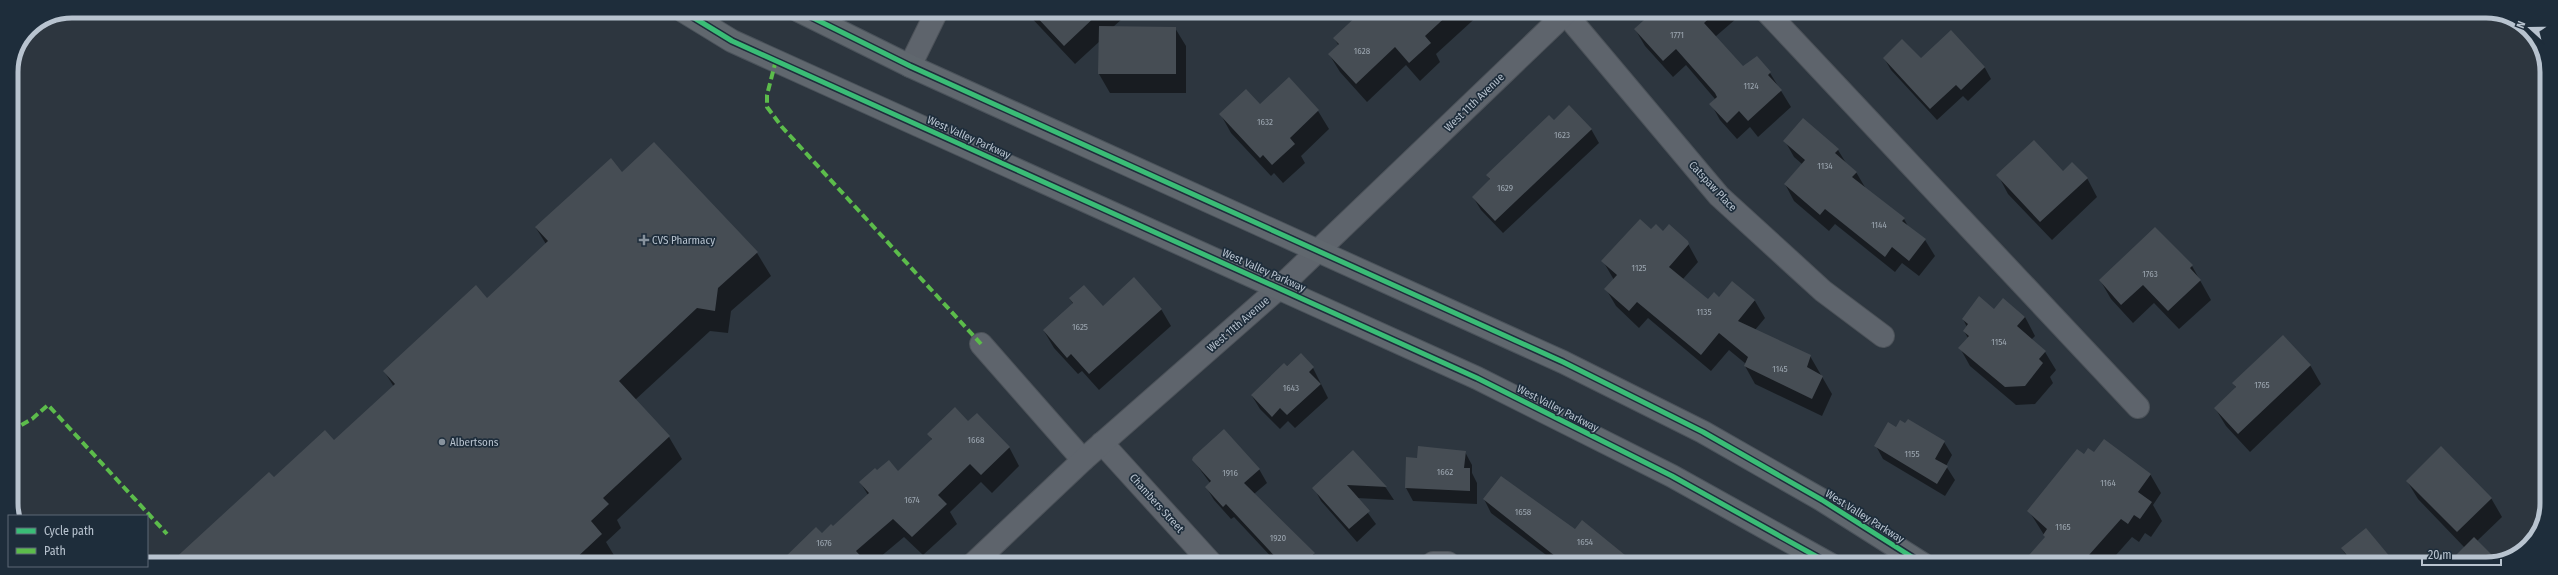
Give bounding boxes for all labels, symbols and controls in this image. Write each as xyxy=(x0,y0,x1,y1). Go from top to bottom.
north arrow xyxy=(2510,8,2550,48)
text: N xyxy=(2514,19,2528,30)
house number: 1771 xyxy=(1670,30,1684,40)
house number: 1628 xyxy=(1354,46,1371,56)
street label: West 11th Avenue xyxy=(1442,71,1507,134)
house number: 1124 xyxy=(1743,81,1759,91)
street label: West Valley Parkway xyxy=(925,113,1013,162)
house number: 1632 xyxy=(1257,117,1273,127)
house number: 1623 xyxy=(1554,130,1570,140)
street label: Catspaw Place xyxy=(1686,159,1739,214)
house number: 1134 xyxy=(1817,161,1833,171)
house number: 1629 xyxy=(1497,183,1513,193)
house number: 1144 xyxy=(1871,220,1887,230)
place label: CVS Pharmacy xyxy=(652,234,715,247)
marker: CVS Pharmacy xyxy=(639,235,649,245)
street label: West Valley Parkway xyxy=(1220,246,1308,295)
house number: 1125 xyxy=(1632,263,1647,273)
house number: 1763 xyxy=(2142,269,2158,279)
street label: West 11th Avenue xyxy=(1205,294,1272,355)
house number: 1135 xyxy=(1696,307,1712,317)
house number: 1625 xyxy=(1072,322,1088,332)
house number: 1154 xyxy=(1991,337,2007,347)
house number: 1145 xyxy=(1772,364,1788,374)
house number: 1765 xyxy=(2254,380,2270,390)
street label: West Valley Parkway xyxy=(1515,382,1601,435)
house number: 1643 xyxy=(1283,383,1299,393)
house number: 1668 xyxy=(968,435,985,445)
place label: Albertsons xyxy=(450,436,499,449)
marker: Albertsons xyxy=(437,437,447,447)
house number: 1155 xyxy=(1904,449,1920,459)
house number: 1662 xyxy=(1437,467,1453,477)
house number: 1916 xyxy=(1222,468,1238,478)
street label: Chambers Street xyxy=(1127,471,1187,536)
house number: 1164 xyxy=(2100,478,2116,488)
street label: West Valley Parkway xyxy=(1823,487,1907,546)
house number: 1674 xyxy=(904,495,920,505)
house number: 1658 xyxy=(1515,507,1532,517)
legend xyxy=(8,515,148,567)
house number: 1165 xyxy=(2055,522,2071,532)
text: Cycle path xyxy=(44,524,94,538)
house number: 1920 xyxy=(1270,533,1287,543)
house number: 1654 xyxy=(1577,537,1594,547)
house number: 1676 xyxy=(816,538,832,548)
scale bar xyxy=(2422,541,2501,567)
text: Path xyxy=(44,544,66,558)
text: 20 m xyxy=(2428,548,2452,562)

